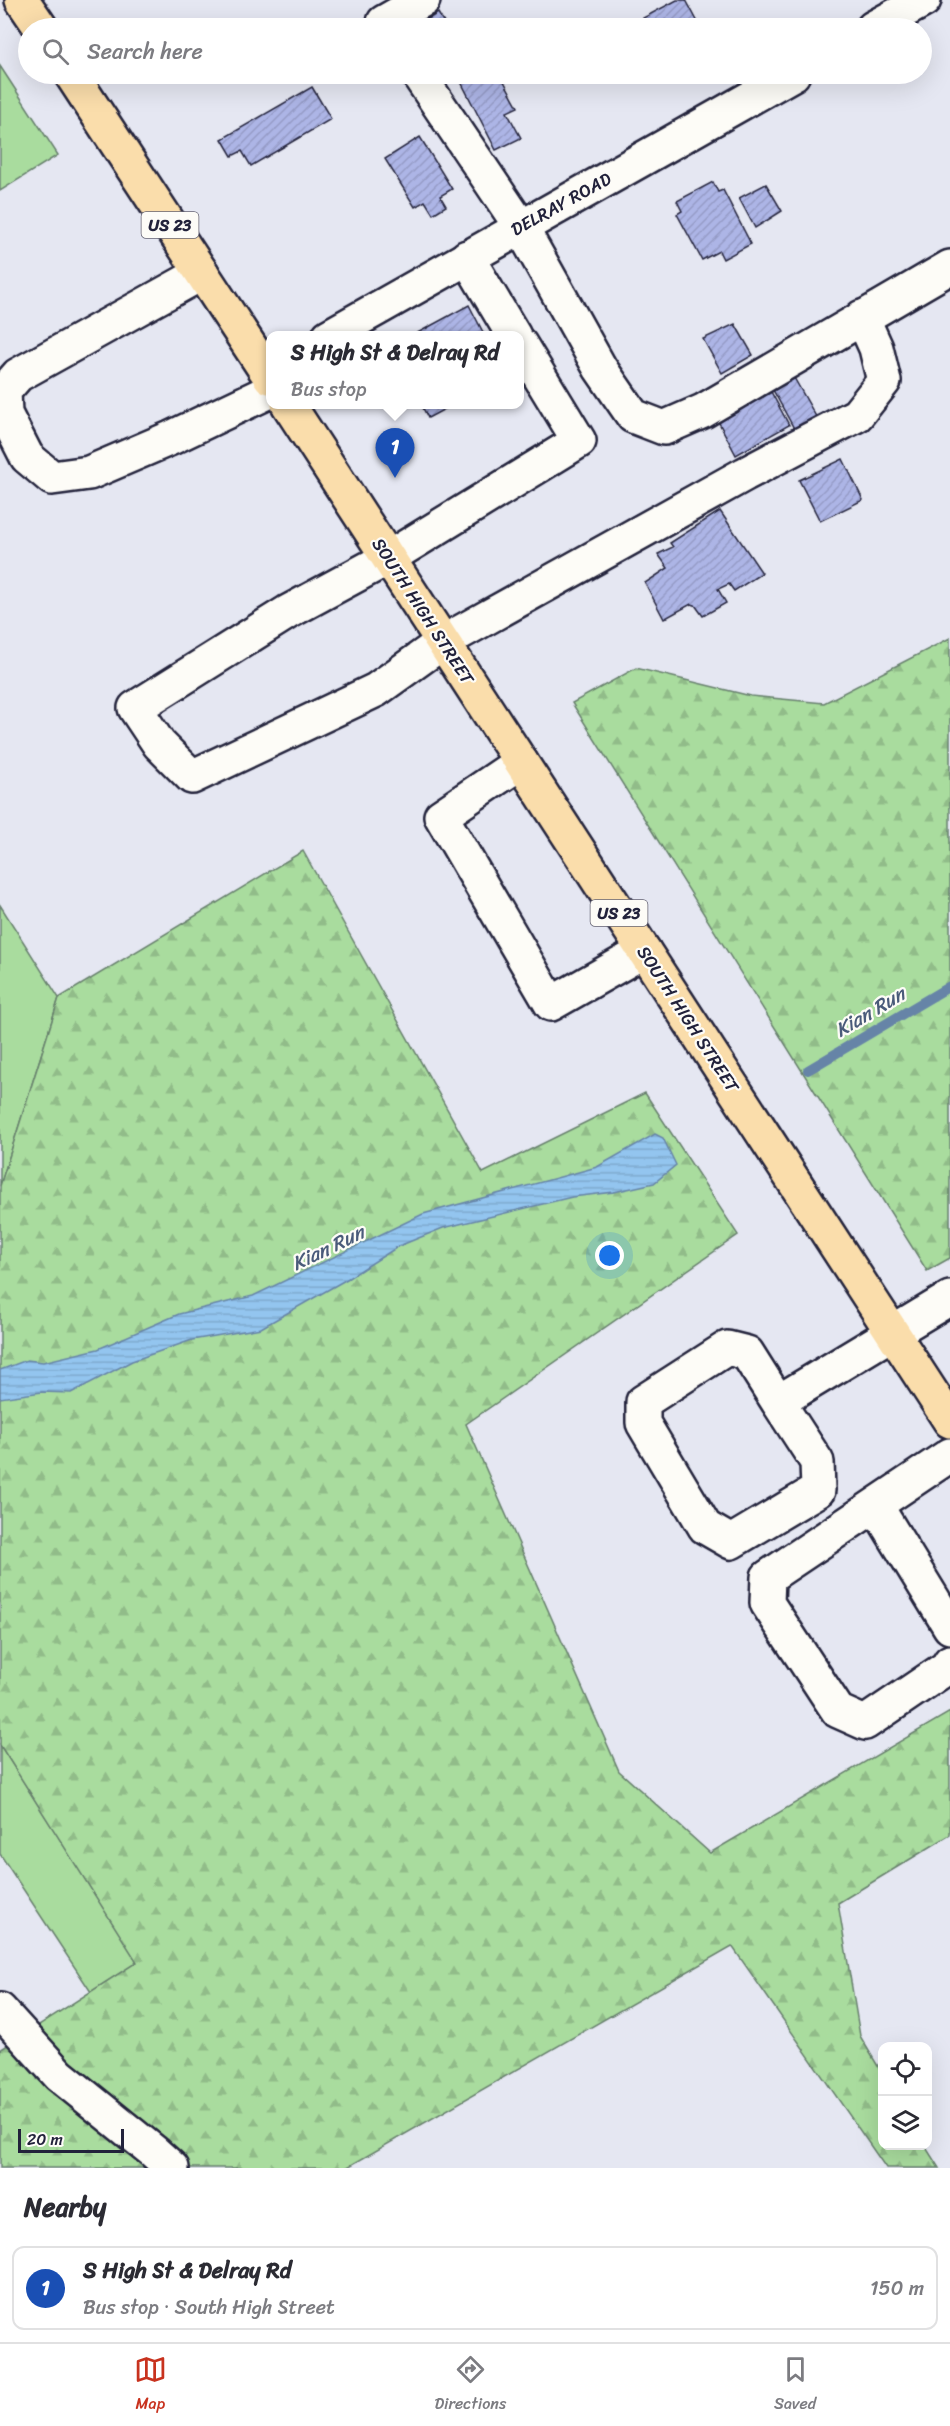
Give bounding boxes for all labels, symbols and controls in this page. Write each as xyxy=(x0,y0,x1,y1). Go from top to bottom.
search box xyxy=(18,18,932,84)
text: Search here xyxy=(87,32,203,71)
icon: search xyxy=(39,35,72,68)
street label: DELRAY ROAD xyxy=(505,163,618,245)
road number: US 23 xyxy=(142,212,198,238)
popup xyxy=(266,331,524,409)
text: S High St & Delray Rd xyxy=(291,333,499,372)
text: Bus stop xyxy=(291,372,367,407)
pin: 1 xyxy=(376,428,414,478)
street label: SOUTH HIGH STREET xyxy=(363,531,483,692)
road number: US 23 xyxy=(590,900,648,926)
street label: SOUTH HIGH STREET xyxy=(628,939,748,1100)
water label: Kian Run xyxy=(828,976,914,1047)
water label: Kian Run xyxy=(286,1214,372,1281)
your location xyxy=(595,1241,624,1270)
map controls xyxy=(878,2042,932,2150)
button: locate xyxy=(878,2042,932,2096)
button: layers xyxy=(878,2096,932,2150)
text: 20 m xyxy=(27,2125,63,2154)
scale bar xyxy=(18,2126,124,2154)
text: Nearby xyxy=(24,2184,106,2230)
text: S High St & Delray Rd xyxy=(83,2251,291,2290)
text: 1 xyxy=(41,2271,50,2306)
text: 150 m xyxy=(870,2271,924,2306)
text: Bus stop · South High Street xyxy=(83,2290,335,2325)
tab: Map xyxy=(134,2353,167,2418)
tab: Directions xyxy=(435,2353,506,2418)
tab: Saved xyxy=(774,2353,816,2418)

